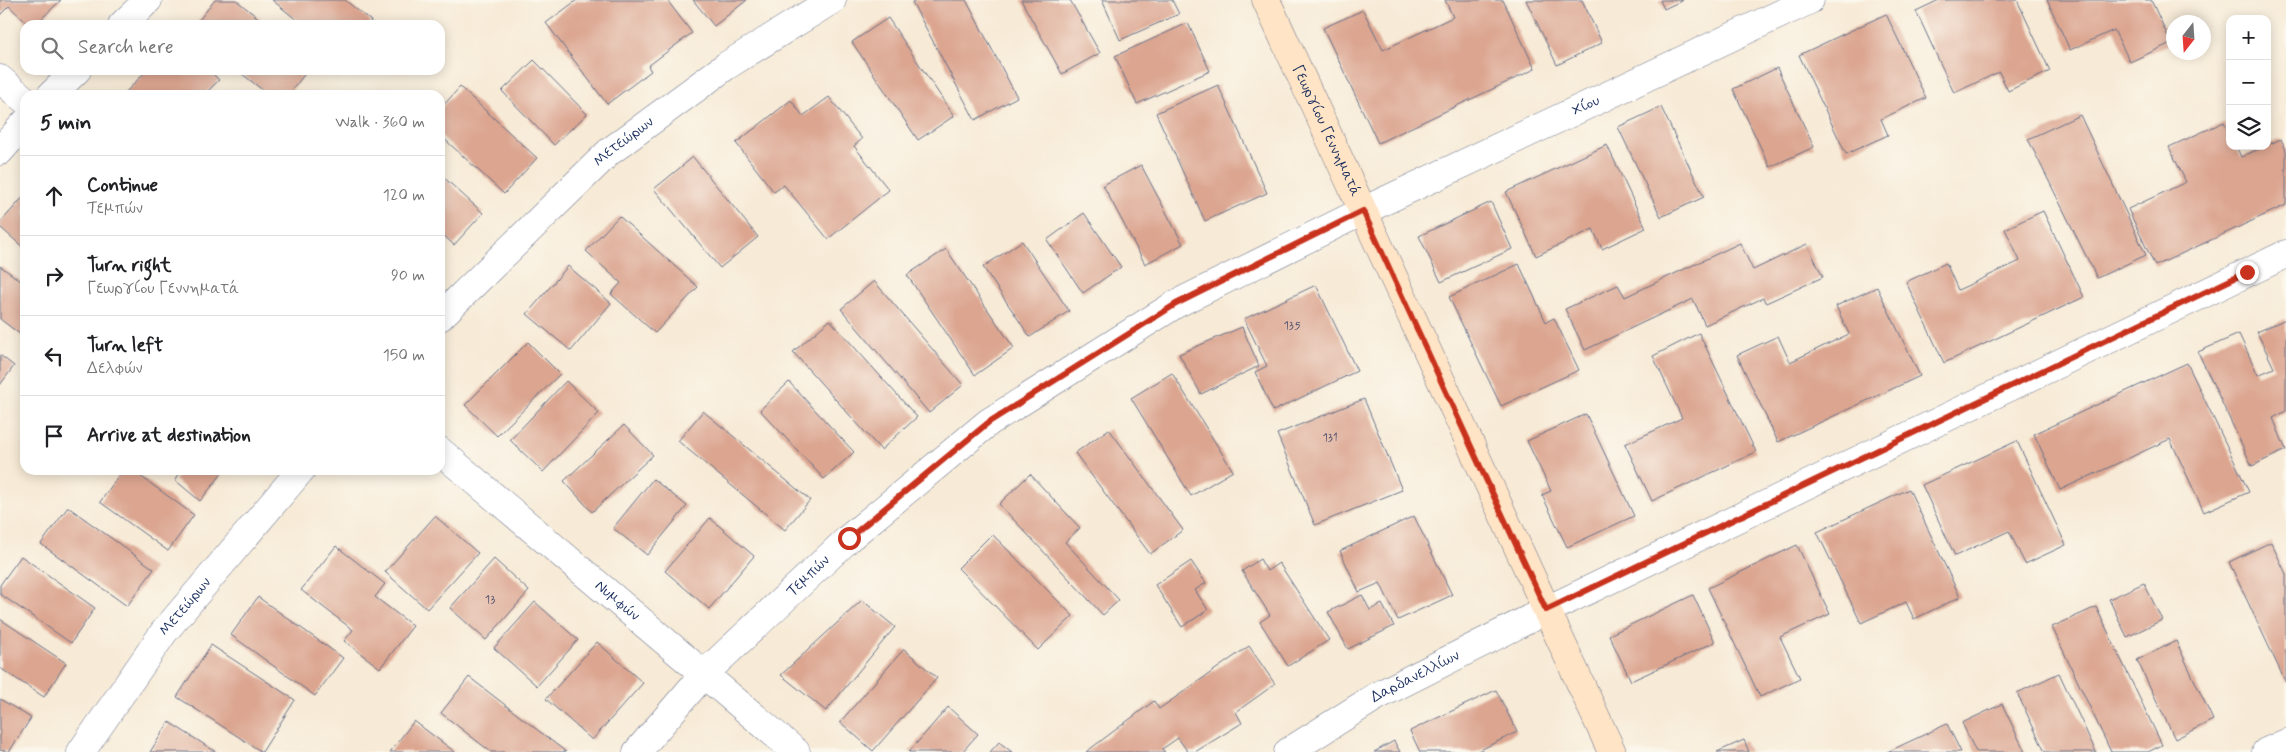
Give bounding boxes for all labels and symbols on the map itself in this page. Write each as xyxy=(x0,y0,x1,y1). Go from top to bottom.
north arrow xyxy=(2166,15,2211,60)
street label: Γεωργίου Γεννηματά xyxy=(1287,62,1365,200)
street label: Χίου xyxy=(1569,91,1603,121)
street label: Μετεώρων xyxy=(589,112,658,172)
route end xyxy=(2236,261,2259,284)
house number: 135 xyxy=(1283,318,1301,334)
house number: 131 xyxy=(1322,430,1338,446)
route start xyxy=(838,527,861,550)
street label: Τεμπών xyxy=(782,551,835,601)
street label: Μετεώρων xyxy=(155,573,216,640)
street label: Νυμφών xyxy=(590,576,644,626)
house number: 13 xyxy=(485,592,495,608)
street label: Δαρδανελλίων xyxy=(1367,646,1464,708)

